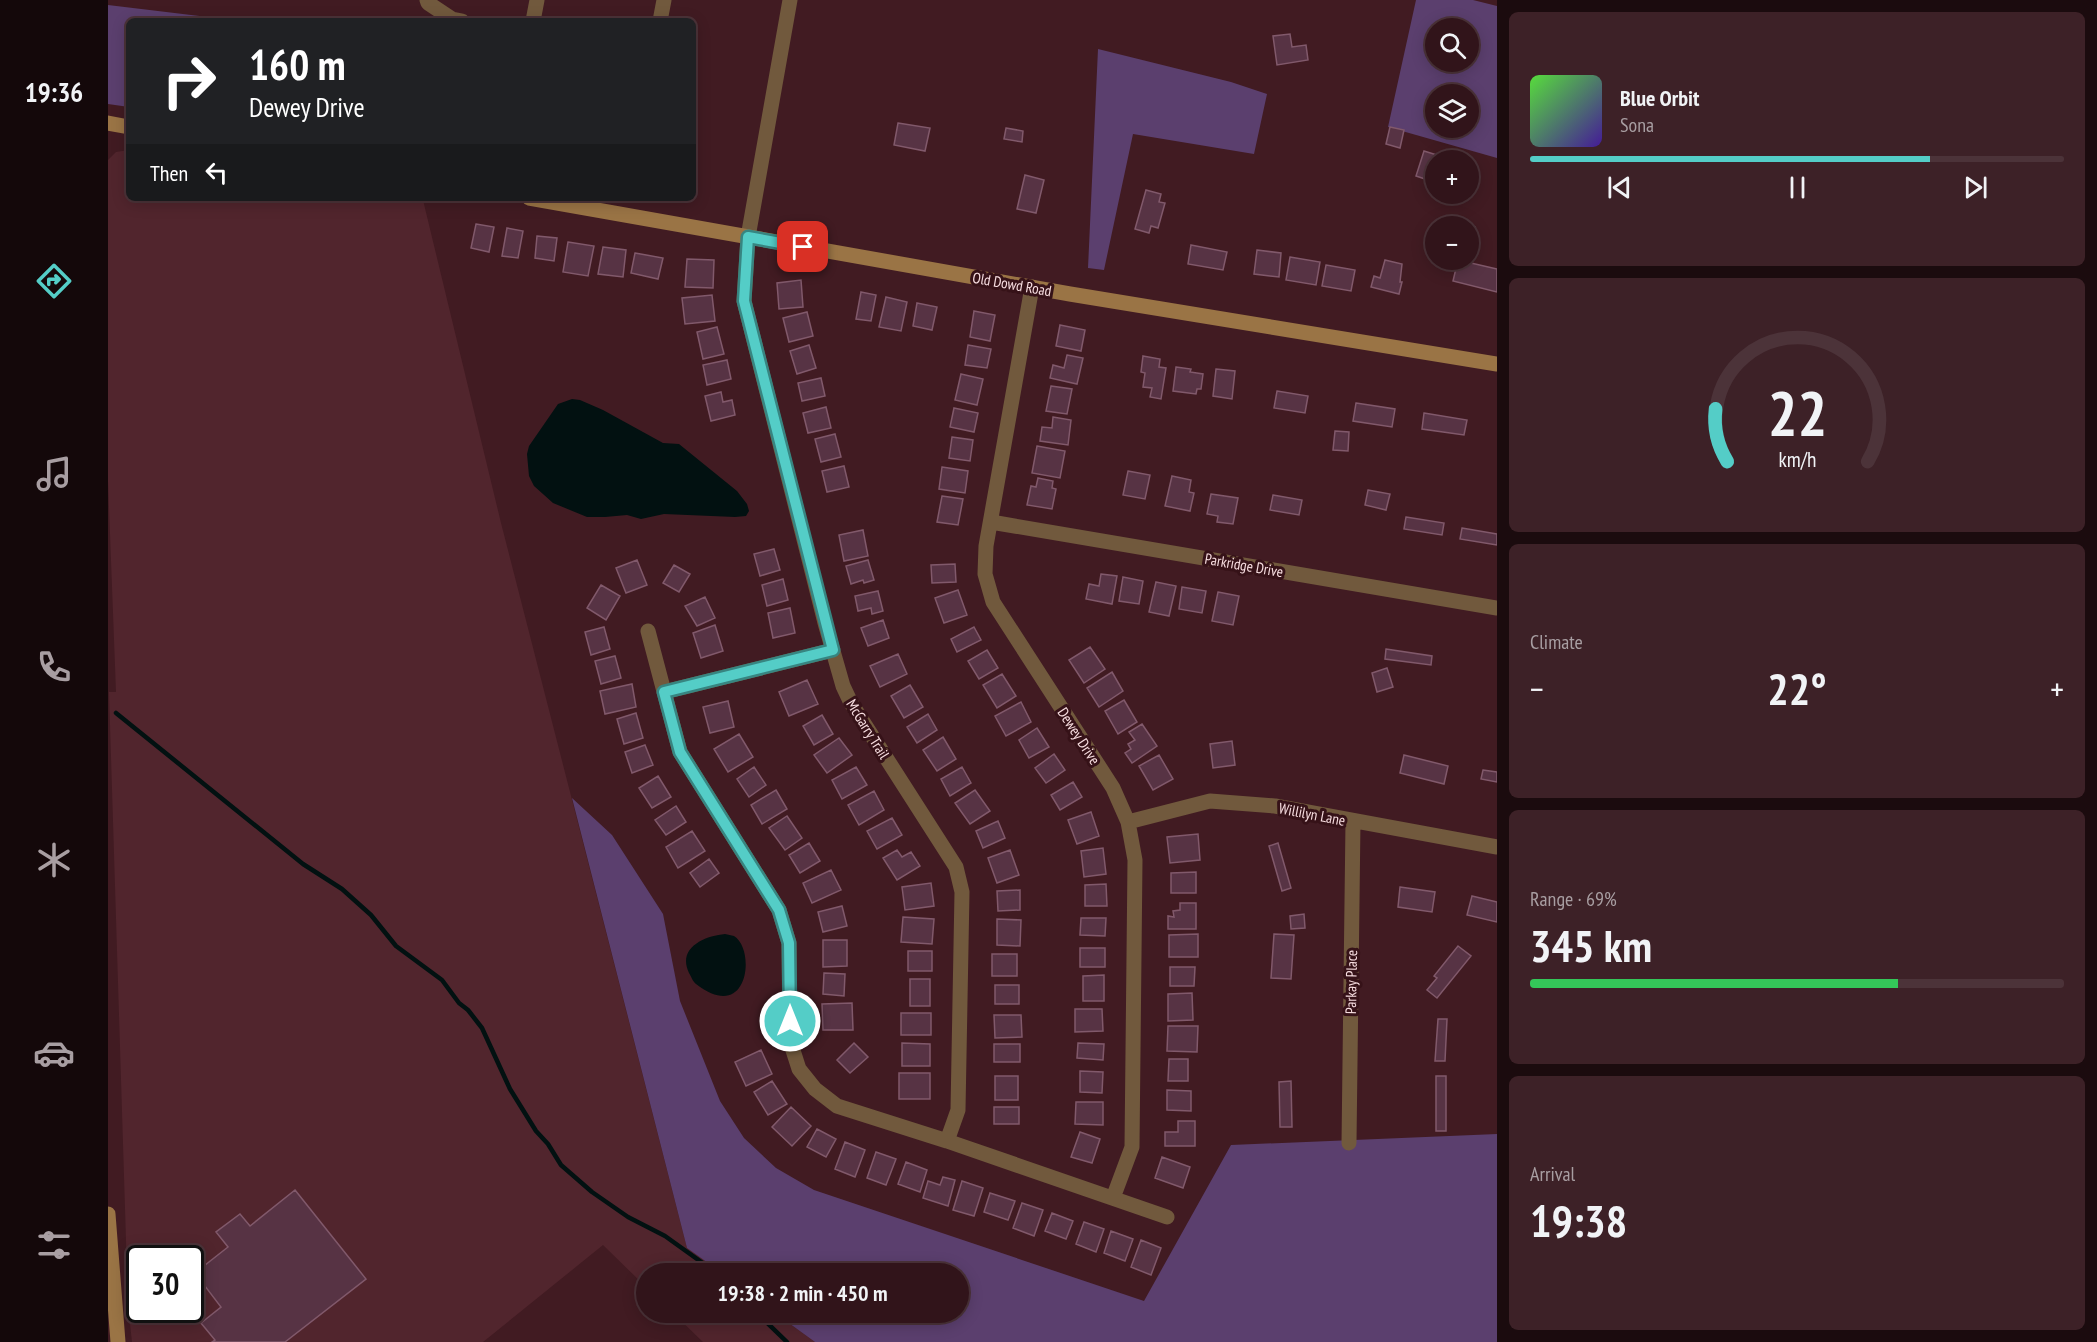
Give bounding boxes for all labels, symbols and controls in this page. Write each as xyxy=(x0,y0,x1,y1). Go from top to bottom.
map controls xyxy=(1425,18,1479,270)
button: search xyxy=(1425,18,1479,72)
text: 160 m xyxy=(249,37,346,92)
icon: right xyxy=(150,42,228,120)
text: 19:36 xyxy=(25,75,83,109)
button: layers xyxy=(1425,84,1479,138)
text: Blue Orbit xyxy=(1620,84,1699,112)
text: Dewey Drive xyxy=(249,90,365,124)
text: Sona xyxy=(1620,112,1654,138)
button: + xyxy=(1425,150,1479,204)
icon: left xyxy=(200,156,233,189)
text: Then xyxy=(150,159,188,187)
icon: previous xyxy=(1603,171,1636,204)
icon: pause xyxy=(1781,171,1814,204)
icon: next xyxy=(1959,171,1992,204)
button: − xyxy=(1425,216,1479,270)
pin xyxy=(777,221,828,272)
icon: arrive xyxy=(786,230,819,263)
icon: directions xyxy=(33,260,75,302)
street label: Old Dowd Road xyxy=(971,268,1053,300)
text: 22 xyxy=(1767,372,1827,453)
text: km/h xyxy=(1778,445,1816,473)
icon: music xyxy=(33,453,75,495)
street label: Parkridge Drive xyxy=(1203,549,1285,581)
text: Climate xyxy=(1530,629,1583,655)
icon: phone xyxy=(33,646,75,688)
text: 22° xyxy=(1767,659,1827,717)
text: − xyxy=(1530,667,1544,710)
text: + xyxy=(2050,667,2064,710)
street label: McGarry Trail xyxy=(842,696,894,763)
street label: Dewey Drive xyxy=(1054,704,1104,768)
street label: Willilyn Lane xyxy=(1277,798,1347,830)
icon: climate xyxy=(33,839,75,881)
text: Range · 69% xyxy=(1530,886,1617,912)
text: 345 km xyxy=(1530,916,1652,974)
street label: Parkay Place xyxy=(1341,950,1361,1014)
position arrow xyxy=(758,989,822,1053)
icon: car xyxy=(33,1032,75,1074)
text: Arrival xyxy=(1530,1161,1575,1187)
text: 19:38 xyxy=(1530,1191,1627,1249)
icon: filters xyxy=(33,1224,75,1266)
speed limit sign: 30 xyxy=(126,1245,204,1323)
text: 19:38 · 2 min · 450 m xyxy=(717,1279,888,1307)

